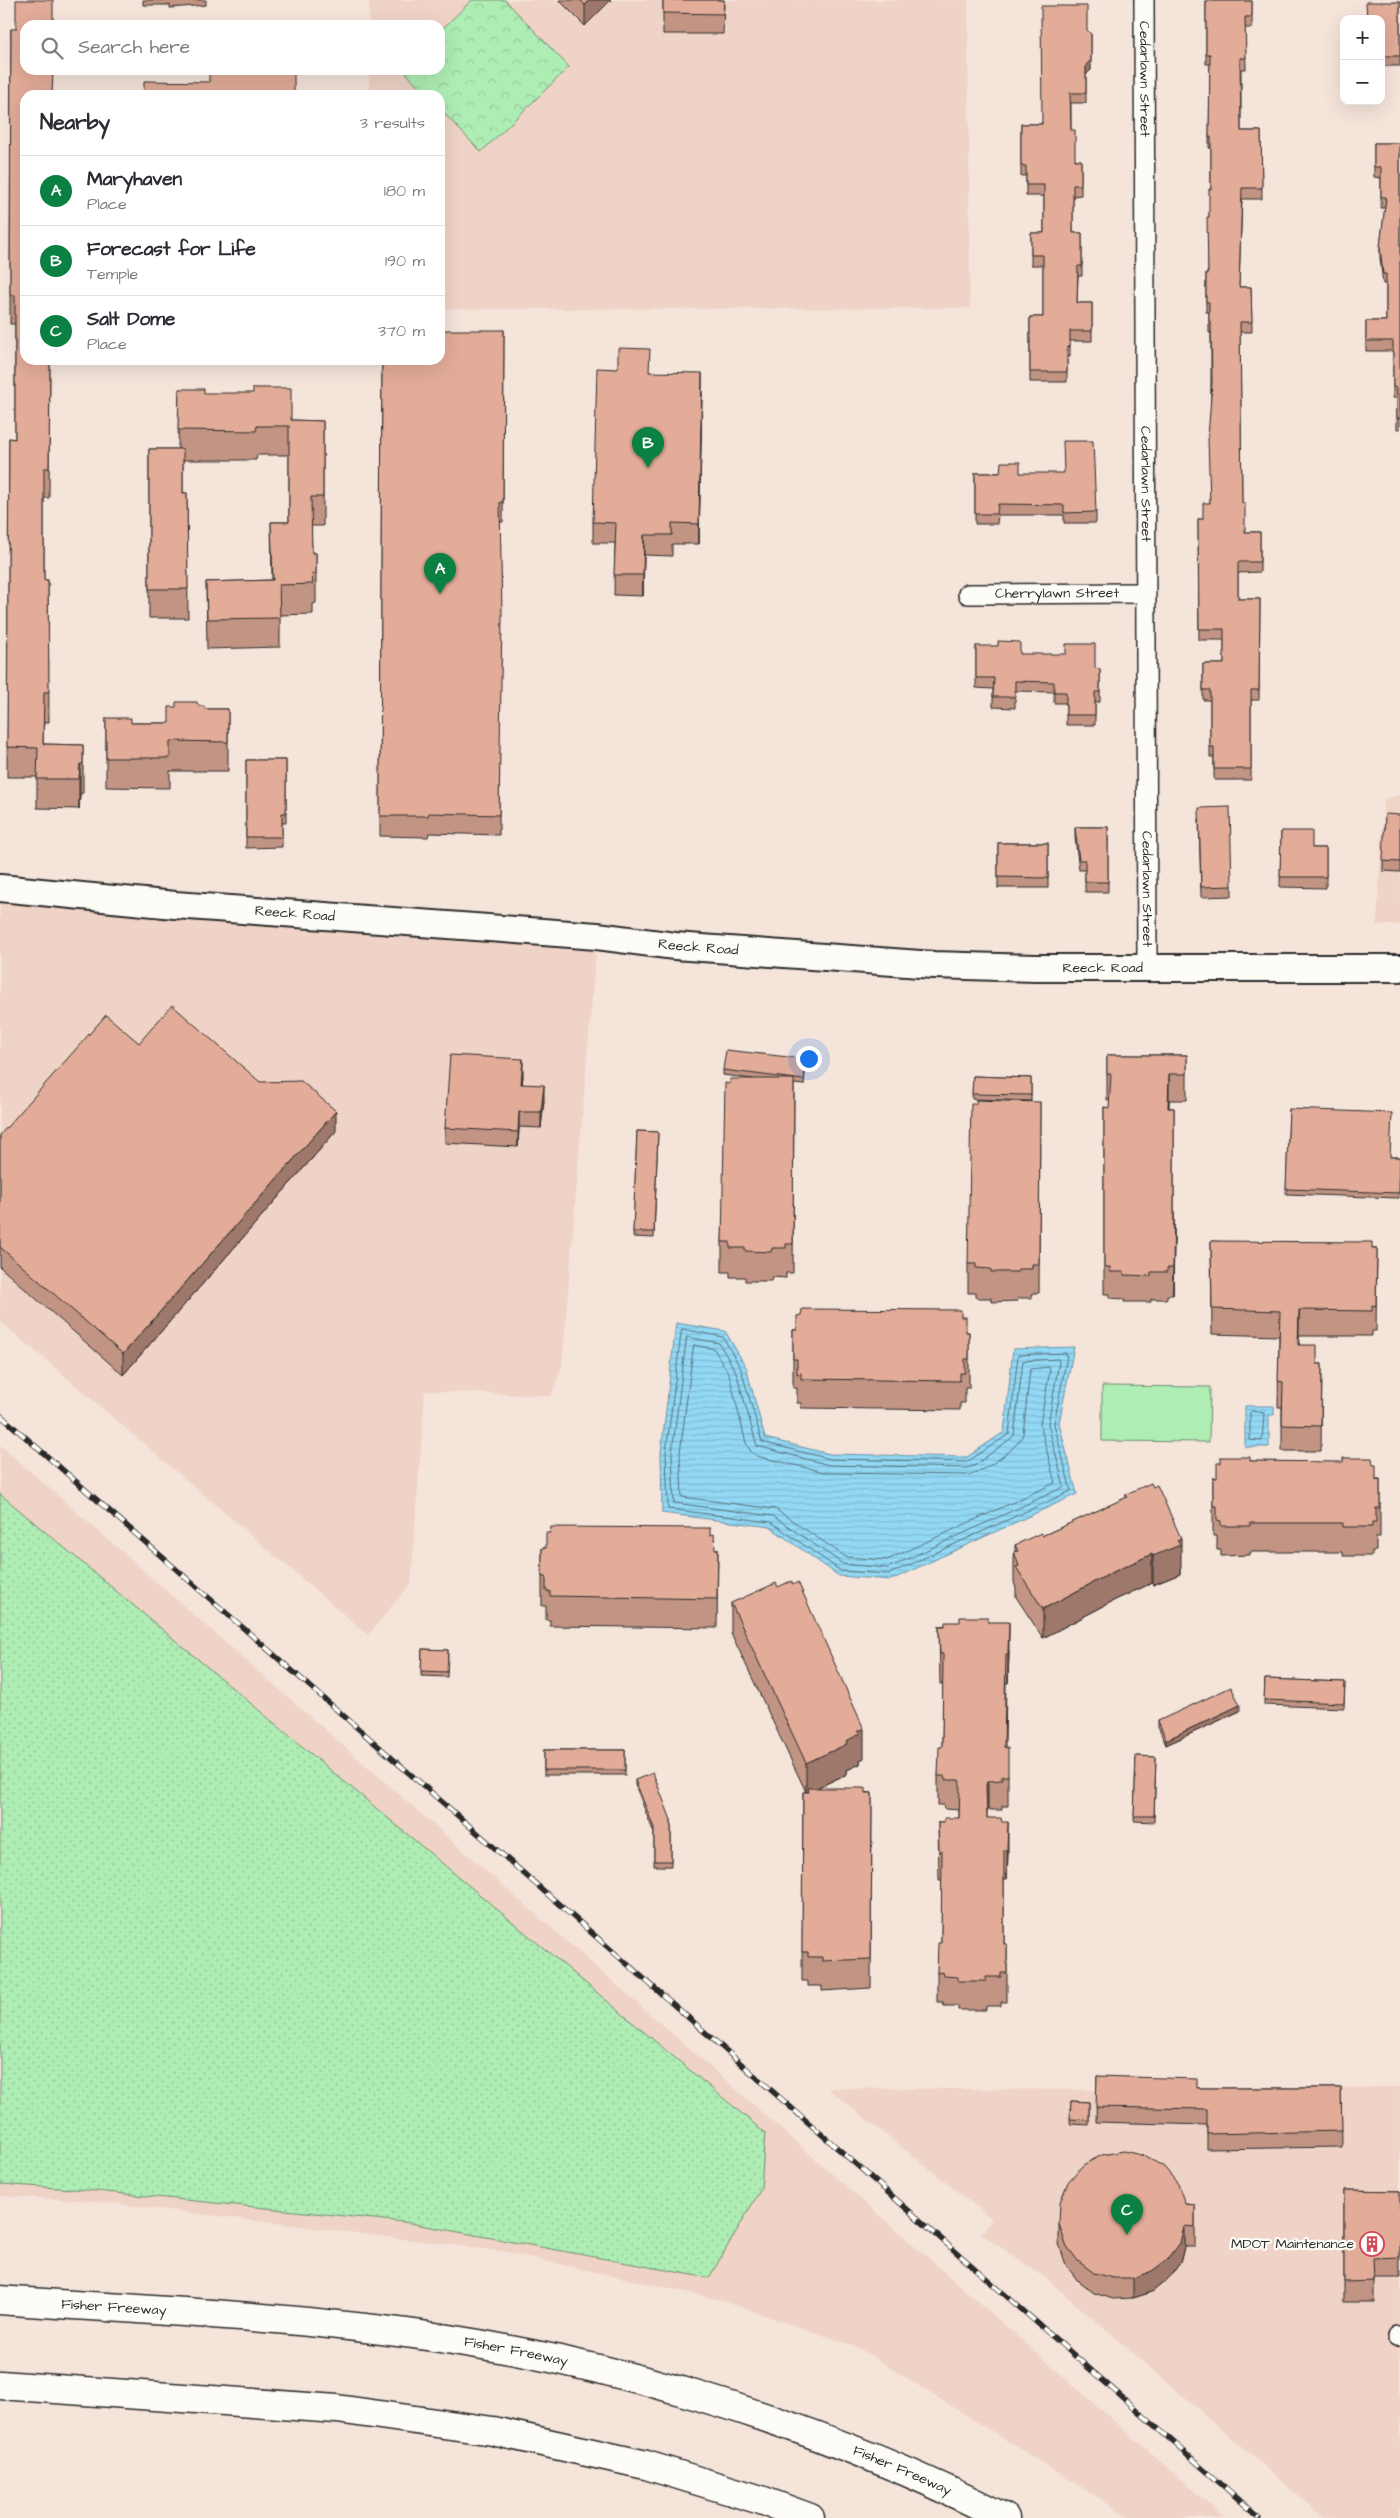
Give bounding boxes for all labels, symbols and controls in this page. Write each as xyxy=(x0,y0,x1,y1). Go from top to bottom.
map controls xyxy=(1340,15,1385,105)
button: + xyxy=(1340,15,1385,60)
search box xyxy=(20,20,445,75)
street label: Cedarlawn Street xyxy=(1134,21,1154,137)
icon: search xyxy=(38,34,66,62)
text: Search here xyxy=(78,34,190,61)
button: − xyxy=(1340,60,1385,105)
text: Nearby xyxy=(40,108,110,137)
text: 3 results xyxy=(360,112,425,134)
text: Maryhaven xyxy=(87,166,182,193)
text: A xyxy=(51,180,61,202)
text: 180 m xyxy=(384,180,425,202)
text: Place xyxy=(87,193,127,215)
text: Forecast for Life xyxy=(87,236,256,263)
text: B xyxy=(50,250,62,272)
text: 190 m xyxy=(385,250,425,272)
text: Temple xyxy=(87,263,138,285)
text: Salt Dome xyxy=(87,306,175,333)
text: C xyxy=(50,320,62,342)
text: 370 m xyxy=(378,320,425,342)
text: Place xyxy=(87,333,127,355)
street label: Cedarlawn Street xyxy=(1135,426,1156,542)
pin: B xyxy=(632,427,664,468)
pin: A xyxy=(424,553,456,594)
street label: Cherrylawn Street xyxy=(995,583,1119,604)
street label: Cedarlawn Street xyxy=(1137,831,1157,947)
street label: Reeck Road xyxy=(254,901,336,927)
street label: Reeck Road xyxy=(657,934,739,961)
street label: Reeck Road xyxy=(1062,958,1143,978)
your location xyxy=(796,1046,822,1072)
pin: C xyxy=(1111,2194,1143,2235)
building icon: MDOT Maintenance xyxy=(1359,2231,1385,2257)
place label: MDOT Maintenance xyxy=(1231,2234,1354,2254)
street label: Fisher Freeway xyxy=(61,2294,167,2321)
street label: Fisher Freeway xyxy=(463,2332,570,2372)
street label: Fisher Freeway xyxy=(850,2441,955,2501)

